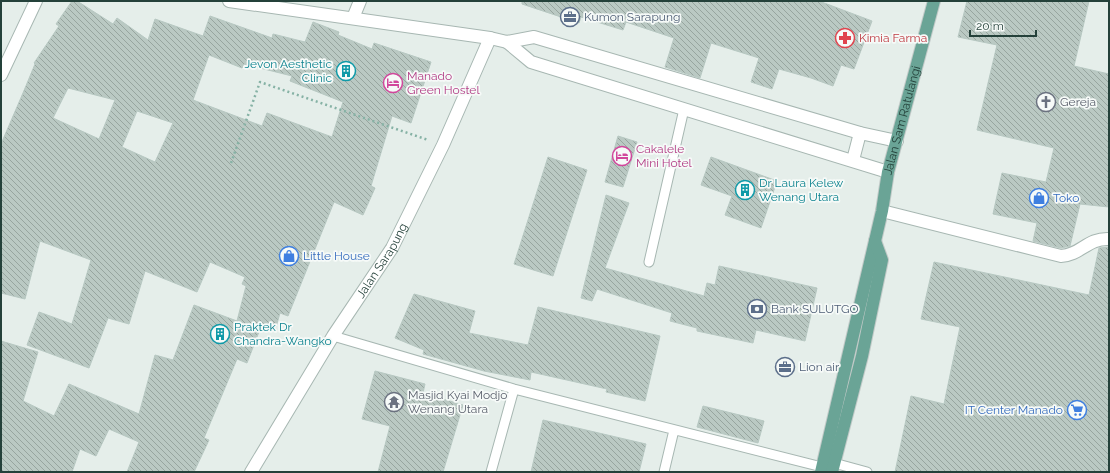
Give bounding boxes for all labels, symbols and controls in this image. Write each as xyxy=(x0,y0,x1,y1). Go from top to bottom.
office icon: Kumon Sarapung xyxy=(559,6,581,28)
place label: Kumon Sarapung xyxy=(584,10,680,24)
scale bar xyxy=(970,12,1036,38)
text: 20 m xyxy=(976,19,1004,33)
pharmacy icon: Kimia Farma xyxy=(834,27,856,49)
place label: Kimia Farma xyxy=(859,31,927,45)
place label: Jevon Aesthetic Clinic xyxy=(244,57,332,85)
building icon: Jevon Aesthetic Clinic xyxy=(335,60,357,82)
street label: Jalan Sam Ratulangi xyxy=(881,64,923,176)
place label: Manado Green Hostel xyxy=(407,69,480,97)
hotel icon: Manado Green Hostel xyxy=(382,72,404,94)
church icon: Gereja xyxy=(1035,91,1057,113)
place label: Gereja xyxy=(1060,95,1096,109)
place label: Cakalele Mini Hotel xyxy=(636,142,693,170)
hotel icon: Cakalele Mini Hotel xyxy=(611,145,633,167)
place label: Dr Laura Kelew Wenang Utara xyxy=(759,176,844,204)
building icon: Dr Laura Kelew Wenang Utara xyxy=(734,179,756,201)
shop icon: Toko xyxy=(1028,187,1050,209)
place label: Toko xyxy=(1053,191,1079,205)
street label: Jalan Sarapung xyxy=(354,221,410,301)
shop icon: Little House xyxy=(278,245,300,267)
place label: Little House xyxy=(303,249,370,263)
bank icon: Bank SULUTGO xyxy=(746,298,768,320)
place label: Bank SULUTGO xyxy=(771,302,859,316)
place label: Praktek Dr Chandra-Wangko xyxy=(234,320,332,348)
building icon: Praktek Dr Chandra-Wangko xyxy=(209,323,231,345)
office icon: Lion air xyxy=(774,356,796,378)
place label: Lion air xyxy=(799,360,840,374)
place label: Masjid Kyai Modjo Wenang Utara xyxy=(408,388,507,416)
temple icon: Masjid Kyai Modjo Wenang Utara xyxy=(383,391,405,413)
supermarket icon: IT Center Manado xyxy=(1066,399,1088,421)
place label: IT Center Manado xyxy=(965,403,1063,417)

